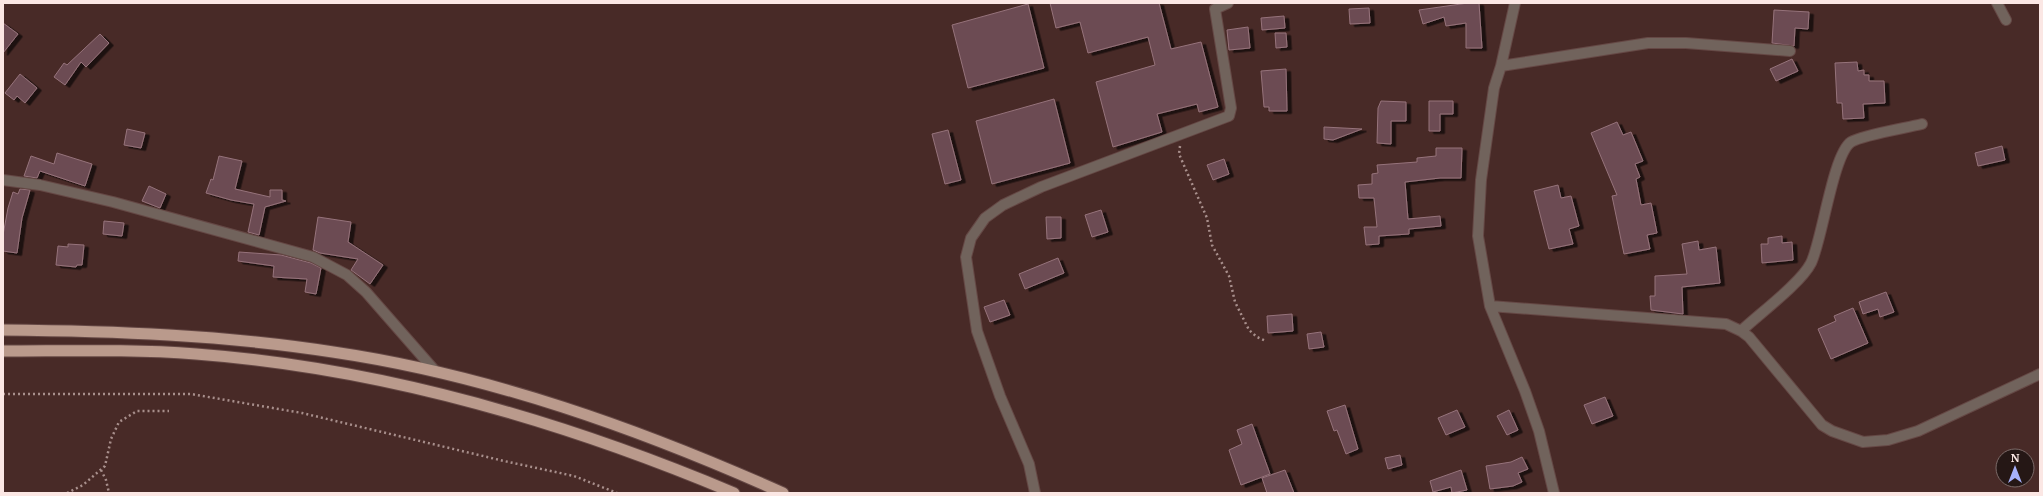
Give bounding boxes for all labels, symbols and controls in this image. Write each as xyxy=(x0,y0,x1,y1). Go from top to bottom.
north arrow xyxy=(1995,448,2035,488)
text: N xyxy=(2011,451,2020,465)

